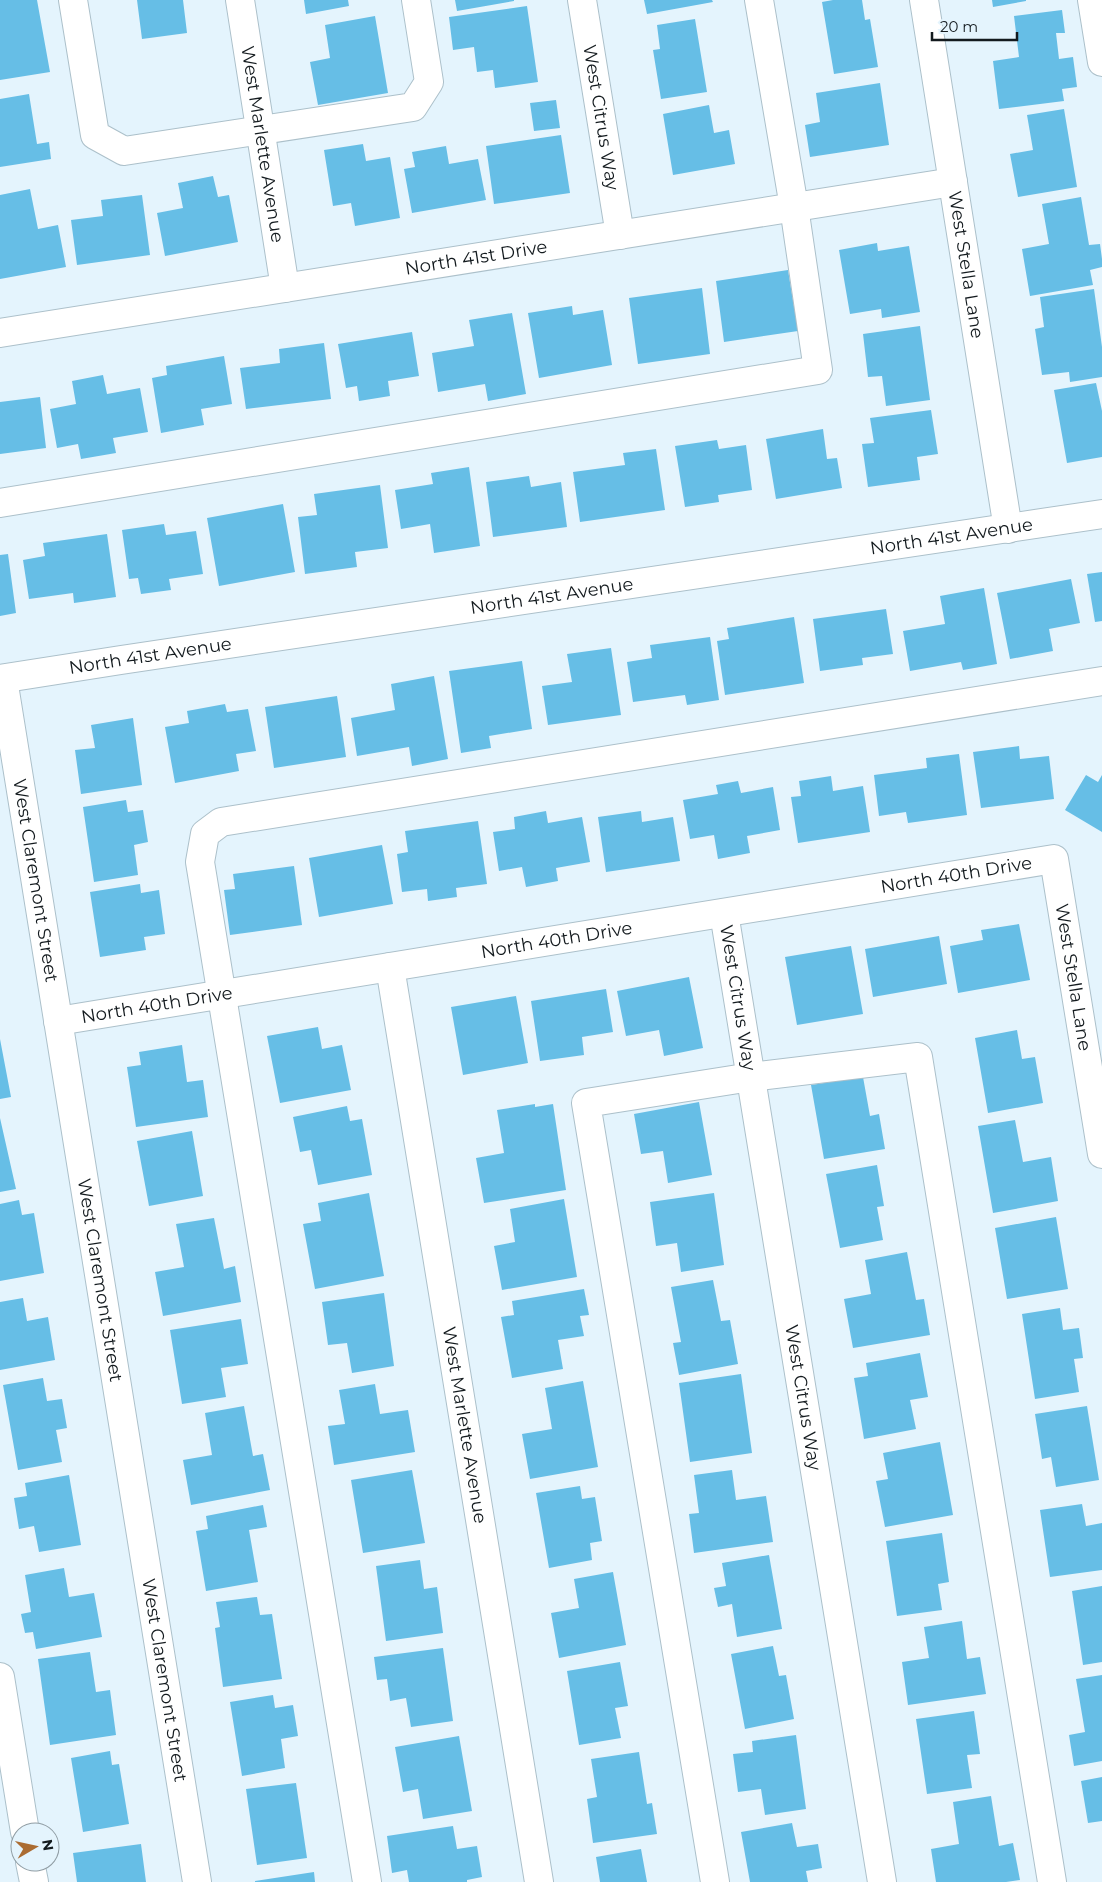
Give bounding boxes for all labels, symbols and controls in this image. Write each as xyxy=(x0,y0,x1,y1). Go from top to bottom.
scale bar xyxy=(932,10,1017,42)
text: 20 m xyxy=(940,17,978,36)
street label: West Citrus Way xyxy=(578,43,624,192)
street label: West Marlette Avenue xyxy=(236,44,289,244)
street label: West Stella Lane xyxy=(943,189,989,340)
street label: North 41st Drive xyxy=(403,235,549,280)
street label: North 41st Avenue xyxy=(868,513,1034,559)
street label: North 41st Avenue xyxy=(469,573,635,619)
street label: North 41st Avenue xyxy=(67,633,233,679)
street label: West Claremont Street xyxy=(8,777,63,984)
street label: North 40th Drive xyxy=(879,852,1034,898)
street label: West Stella Lane xyxy=(1050,902,1096,1053)
street label: North 40th Drive xyxy=(479,917,634,963)
street label: West Citrus Way xyxy=(715,923,761,1073)
street label: North 40th Drive xyxy=(79,982,234,1028)
street label: West Claremont Street xyxy=(73,1177,127,1384)
street label: West Citrus Way xyxy=(780,1323,826,1472)
street label: West Marlette Avenue xyxy=(438,1325,491,1525)
street label: West Claremont Street xyxy=(137,1577,192,1783)
north arrow xyxy=(10,1822,60,1872)
text: N xyxy=(38,1838,58,1852)

